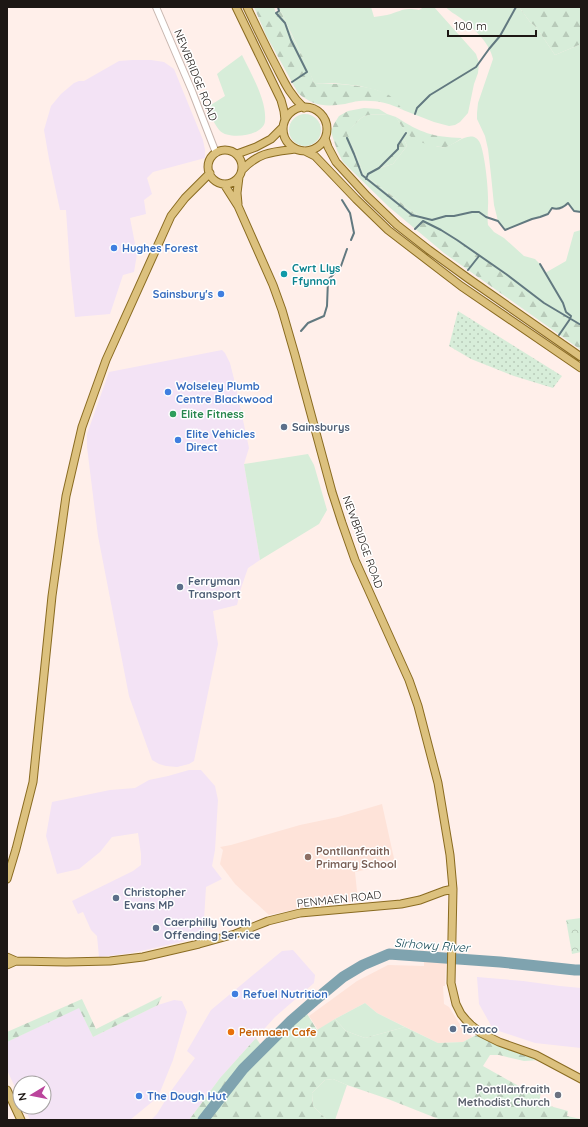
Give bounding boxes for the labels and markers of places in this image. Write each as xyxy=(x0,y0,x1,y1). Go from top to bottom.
place label: Hughes Forest xyxy=(122,241,198,255)
marker: Hughes Forest xyxy=(109,243,119,253)
place label: Cwrt Llys Ffynnon xyxy=(292,261,340,288)
marker: Cwrt Llys Ffynnon xyxy=(279,269,289,279)
place label: Sainsbury's xyxy=(153,287,213,301)
marker: Sainsbury's xyxy=(216,289,226,299)
place label: Wolseley Plumb Centre Blackwood xyxy=(176,379,273,406)
marker: Wolseley Plumb Centre Blackwood xyxy=(163,387,173,397)
place label: Elite Fitness xyxy=(181,407,244,421)
marker: Elite Fitness xyxy=(168,409,178,419)
place label: Sainsburys xyxy=(292,420,350,434)
marker: Sainsburys xyxy=(279,422,289,432)
place label: Elite Vehicles Direct xyxy=(186,427,255,454)
marker: Elite Vehicles Direct xyxy=(173,435,183,445)
place label: Ferryman Transport xyxy=(188,574,241,601)
marker: Ferryman Transport xyxy=(175,582,185,592)
place label: Pontllanfraith Primary School xyxy=(316,844,397,871)
marker: Pontllanfraith Primary School xyxy=(303,852,313,862)
place label: Christopher Evans MP xyxy=(124,885,186,912)
marker: Christopher Evans MP xyxy=(111,893,121,903)
place label: Caerphilly Youth Offending Service xyxy=(164,915,261,942)
marker: Caerphilly Youth Offending Service xyxy=(151,923,161,933)
place label: Refuel Nutrition xyxy=(243,987,328,1001)
marker: Refuel Nutrition xyxy=(230,989,240,999)
place label: Texaco xyxy=(461,1022,498,1036)
marker: Texaco xyxy=(448,1024,458,1034)
place label: Penmaen Cafe xyxy=(239,1025,317,1039)
marker: Penmaen Cafe xyxy=(226,1027,236,1037)
place label: Pontllanfraith Methodist Church xyxy=(458,1082,550,1109)
place label: The Dough Hut xyxy=(147,1089,226,1103)
marker: Pontllanfraith Methodist Church xyxy=(553,1090,563,1100)
marker: The Dough Hut xyxy=(134,1091,144,1101)

